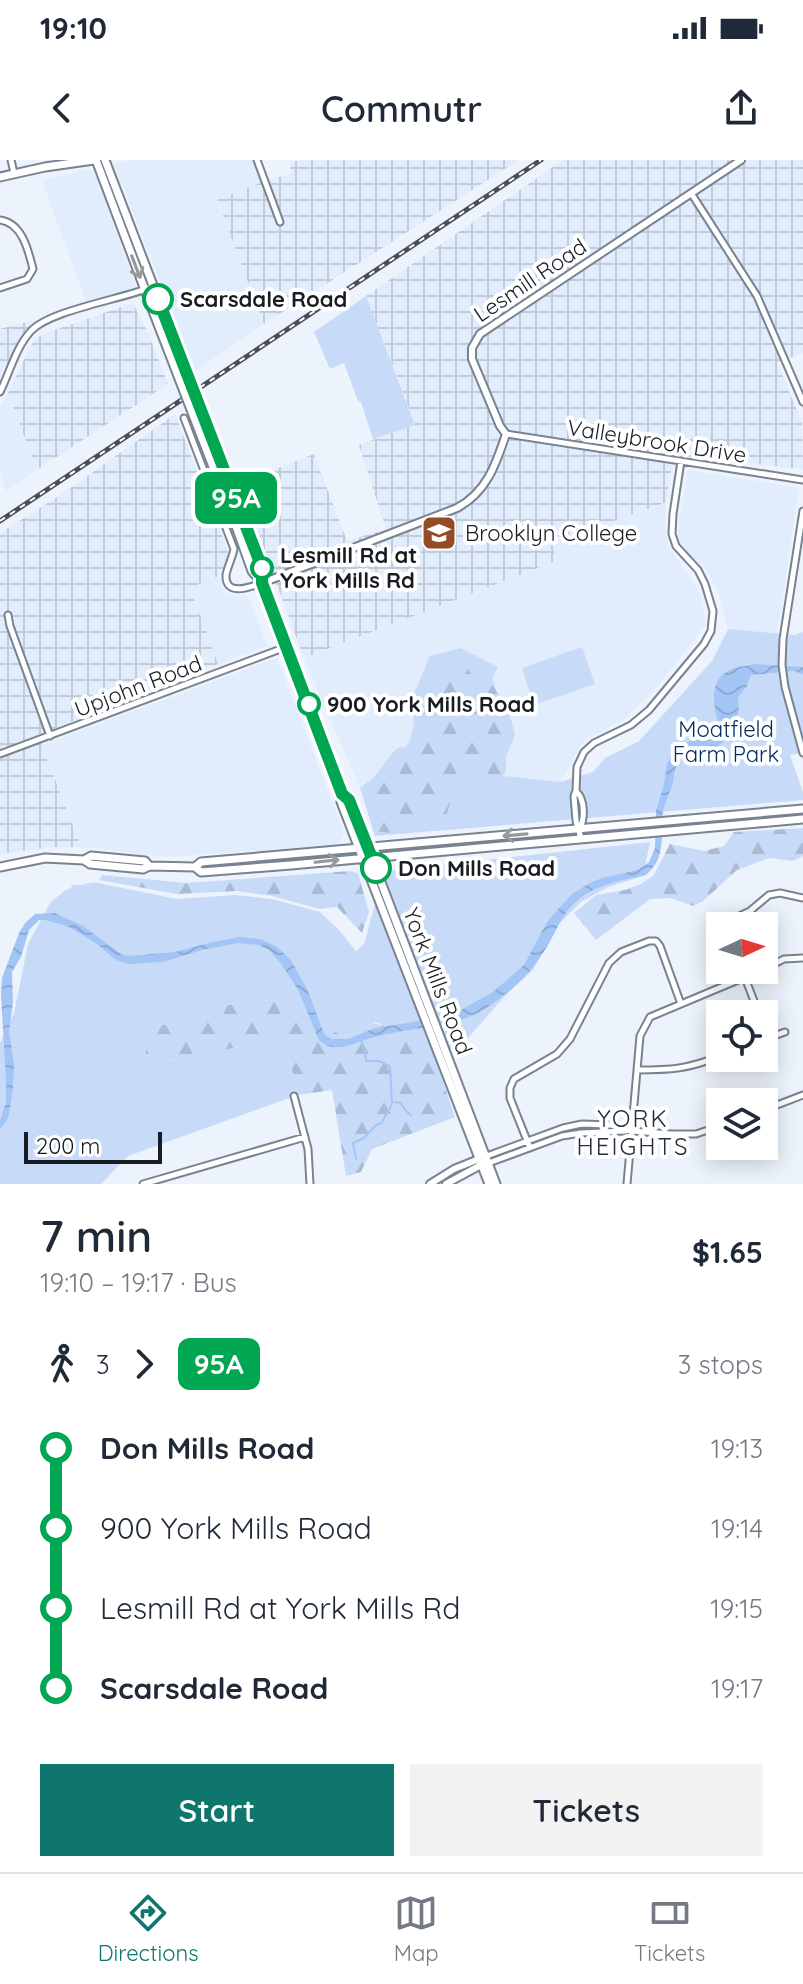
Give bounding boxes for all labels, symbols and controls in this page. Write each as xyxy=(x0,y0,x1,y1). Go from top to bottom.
text: 19:10 xyxy=(40,9,107,47)
icon: back xyxy=(40,86,84,130)
text: Commutr xyxy=(321,86,482,131)
icon: share xyxy=(719,86,763,130)
street label: Lesmill Road xyxy=(468,232,592,328)
one-way arrow xyxy=(130,254,144,279)
marker: Scarsdale Road xyxy=(143,284,173,314)
place label: Scarsdale Road xyxy=(180,285,347,313)
street label: Valleybrook Drive xyxy=(565,413,749,469)
line badge: 95A xyxy=(190,472,282,524)
text: 95A xyxy=(211,480,261,515)
school or university icon: Brooklyn College xyxy=(420,514,458,552)
place label: Brooklyn College xyxy=(465,519,637,547)
place label: Lesmill Rd at York Mills Rd xyxy=(280,541,417,594)
marker: Lesmill Rd at York Mills Rd xyxy=(251,557,273,579)
street label: Upjohn Road xyxy=(70,649,206,723)
place label: 900 York Mills Road xyxy=(327,690,535,718)
marker: 900 York Mills Road xyxy=(298,693,320,715)
park label: Moatfield Farm Park xyxy=(673,715,779,768)
one-way arrow xyxy=(503,828,529,843)
marker: Don Mills Road xyxy=(361,853,391,883)
one-way arrow xyxy=(313,854,340,869)
place label: Don Mills Road xyxy=(398,854,555,882)
street label: York Mills Road xyxy=(397,904,479,1058)
north arrow xyxy=(706,912,778,984)
map controls xyxy=(706,912,778,1160)
button: locate xyxy=(706,1000,778,1072)
button: layers xyxy=(706,1088,778,1160)
district label: YORK HEIGHTS xyxy=(577,1103,689,1161)
scale bar xyxy=(24,1128,162,1164)
text: 200 m xyxy=(36,1132,100,1160)
text: 7 min xyxy=(40,1208,152,1263)
text: $1.65 xyxy=(692,1233,763,1271)
text: 19:10 – 19:17 · Bus xyxy=(40,1266,237,1299)
icon: walk xyxy=(40,1342,84,1386)
icon: forward xyxy=(122,1342,166,1386)
text: 95A xyxy=(194,1346,244,1381)
text: 3 xyxy=(96,1348,110,1381)
text: 3 stops xyxy=(678,1348,763,1381)
text: Don Mills Road xyxy=(100,1429,314,1467)
text: 19:13 xyxy=(711,1432,763,1465)
text: 900 York Mills Road xyxy=(100,1509,372,1547)
text: 19:14 xyxy=(711,1512,763,1545)
text: Lesmill Rd at York Mills Rd xyxy=(100,1589,460,1627)
text: 19:15 xyxy=(710,1592,763,1625)
text: Scarsdale Road xyxy=(100,1669,328,1707)
text: 19:17 xyxy=(711,1672,763,1705)
button: Start xyxy=(40,1764,394,1856)
button: Tickets xyxy=(410,1764,763,1856)
tab: Directions xyxy=(98,1891,198,1967)
tab: Map xyxy=(394,1891,439,1967)
tab: Tickets xyxy=(634,1891,705,1967)

